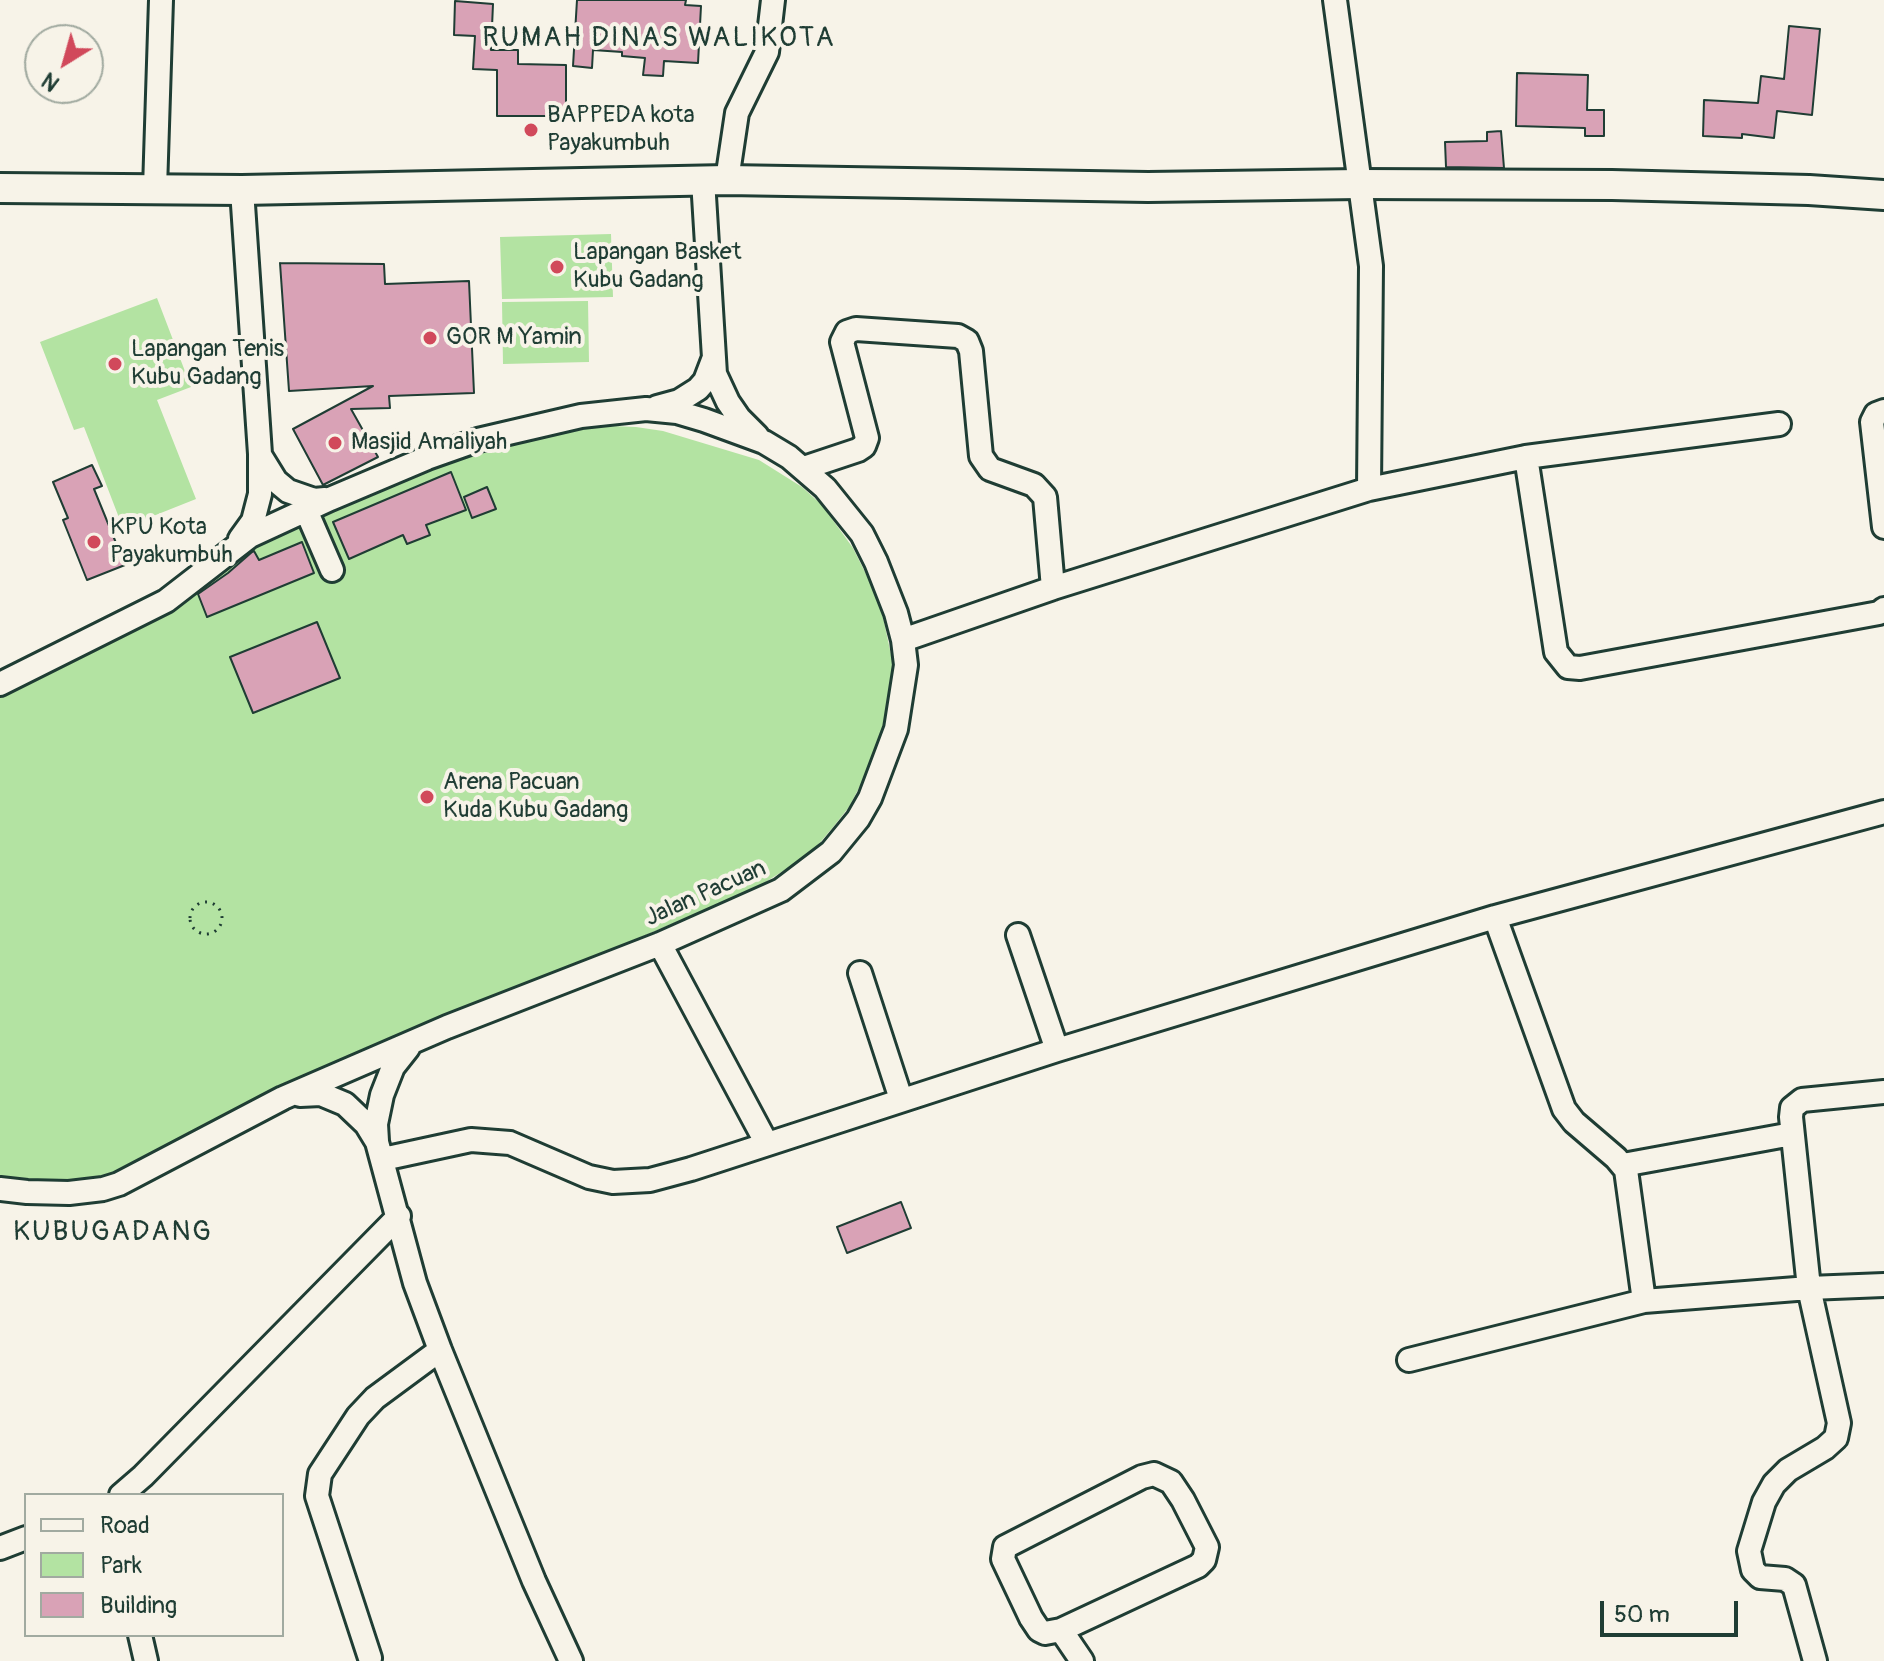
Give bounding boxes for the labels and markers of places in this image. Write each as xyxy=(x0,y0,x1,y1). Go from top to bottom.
place label: BAPPEDA kota Payakumbuh xyxy=(547,102,695,158)
marker: BAPPEDA kota Payakumbuh xyxy=(522,121,540,139)
place label: Lapangan Basket Kubu Gadang xyxy=(573,239,741,295)
marker: Lapangan Basket Kubu Gadang xyxy=(548,258,566,276)
place label: GOR M Yamin xyxy=(446,324,582,352)
marker: GOR M Yamin xyxy=(421,329,439,347)
place label: Lapangan Tenis Kubu Gadang xyxy=(131,336,284,392)
marker: Lapangan Tenis Kubu Gadang xyxy=(106,355,124,373)
place label: Masjid Amaliyah xyxy=(351,429,507,457)
marker: Masjid Amaliyah xyxy=(326,434,344,452)
place label: KPU Kota Payakumbuh xyxy=(110,514,233,570)
marker: KPU Kota Payakumbuh xyxy=(85,533,103,551)
place label: Arena Pacuan Kuda Kubu Gadang xyxy=(443,769,628,825)
marker: Arena Pacuan Kuda Kubu Gadang xyxy=(418,788,436,806)

